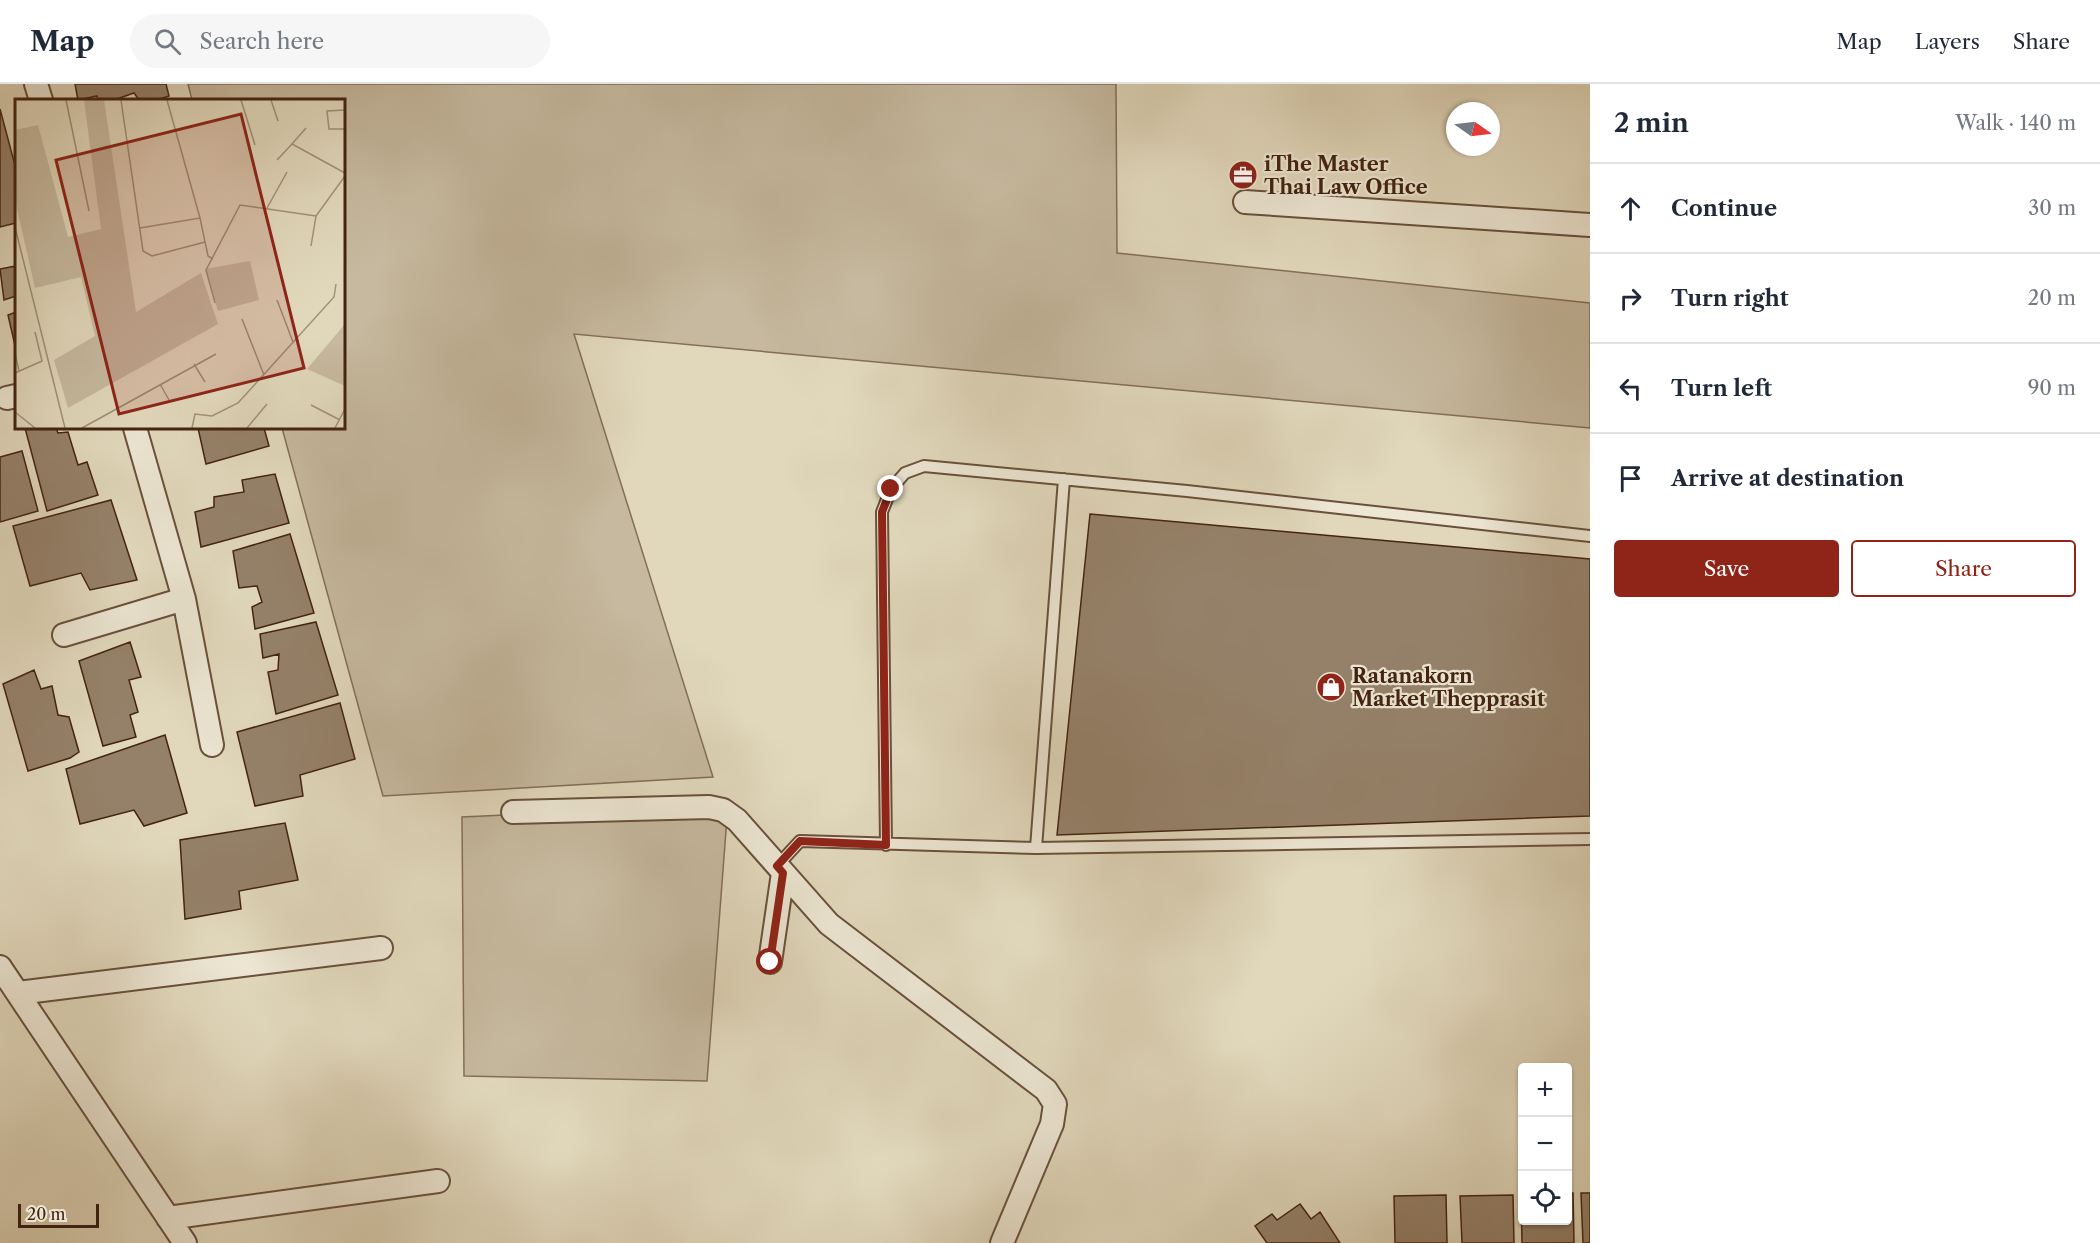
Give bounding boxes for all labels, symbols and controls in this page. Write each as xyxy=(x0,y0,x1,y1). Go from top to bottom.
search box xyxy=(130,14,550,68)
text: Map xyxy=(30,24,94,58)
icon: search xyxy=(151,25,184,58)
text: Search here xyxy=(199,28,324,55)
text: Map xyxy=(1837,29,1882,54)
text: Layers xyxy=(1915,29,1980,54)
text: Share xyxy=(2013,29,2070,54)
inset map xyxy=(15,99,345,429)
north arrow xyxy=(1446,102,1500,156)
text: 2 min xyxy=(1614,107,1689,139)
text: Walk · 140 m xyxy=(1955,111,2076,135)
place label: iThe Master Thai Law Office xyxy=(1264,152,1428,199)
office icon: iThe Master Thai Law Office xyxy=(1227,159,1259,191)
icon: ahead xyxy=(1614,192,1647,225)
text: Continue xyxy=(1671,195,1777,222)
text: 30 m xyxy=(2028,196,2076,220)
icon: right xyxy=(1614,282,1647,315)
text: Turn right xyxy=(1671,285,1789,312)
text: 20 m xyxy=(2028,286,2076,310)
icon: left xyxy=(1614,372,1647,405)
text: Turn left xyxy=(1671,375,1772,402)
text: 90 m xyxy=(2028,376,2076,400)
icon: arrive xyxy=(1614,462,1647,495)
text: Arrive at destination xyxy=(1671,465,1904,492)
route end xyxy=(877,475,903,501)
button: Save xyxy=(1614,540,1839,597)
button: Share xyxy=(1851,540,2076,597)
place label: Ratanakorn Market Thepprasit xyxy=(1352,664,1545,711)
shop icon: Ratanakorn Market Thepprasit xyxy=(1315,671,1347,703)
route start xyxy=(756,948,782,974)
map controls xyxy=(1518,1063,1572,1225)
button: + xyxy=(1518,1063,1572,1117)
button: − xyxy=(1518,1117,1572,1171)
button: locate xyxy=(1518,1171,1572,1225)
scale bar xyxy=(18,1201,99,1228)
text: 20 m xyxy=(27,1204,66,1224)

